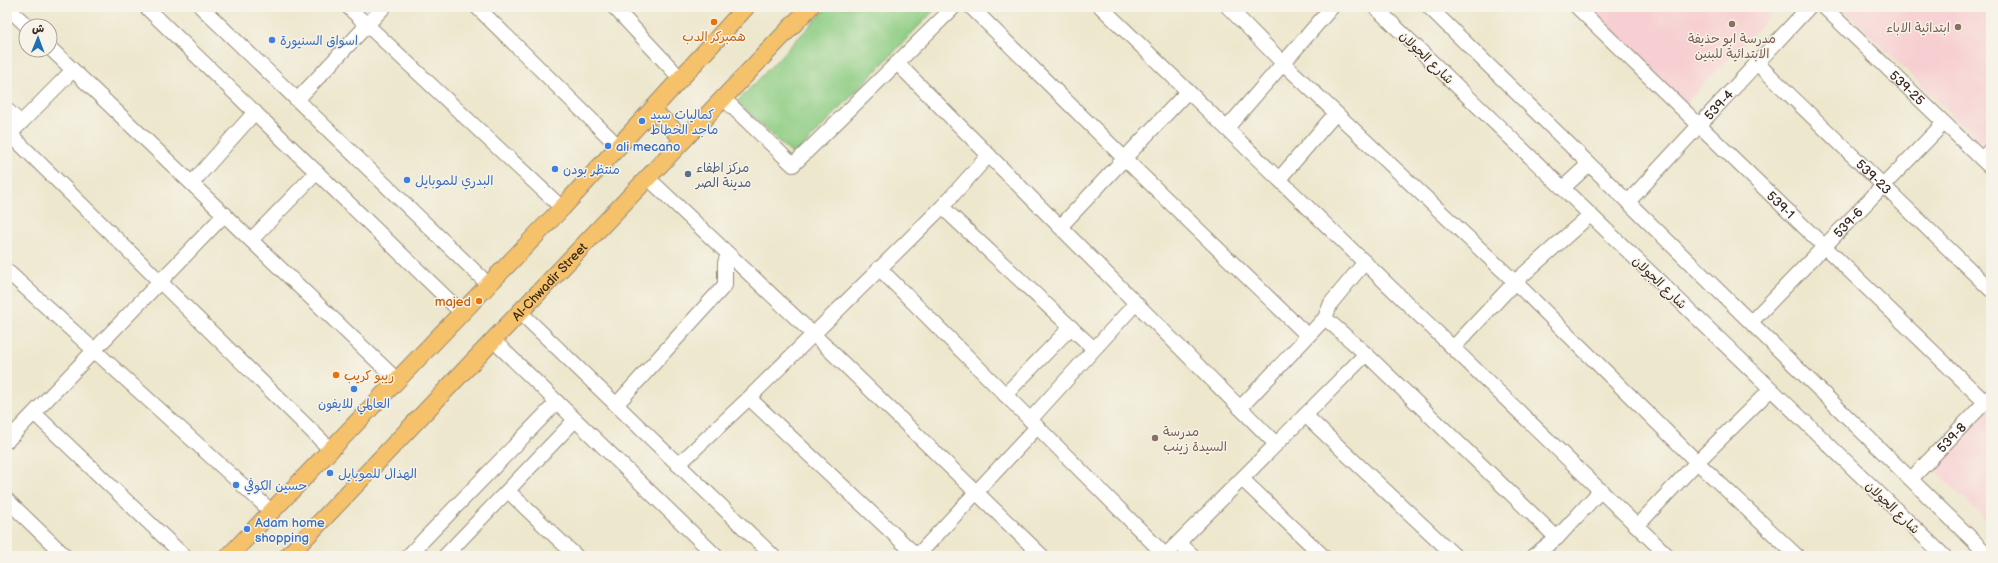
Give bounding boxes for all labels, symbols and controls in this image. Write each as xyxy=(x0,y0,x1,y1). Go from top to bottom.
marker: همبركر الدب xyxy=(709,17,719,27)
north arrow xyxy=(18,18,58,58)
marker: مدرسة ابو حذيفة الابتدائية للبنين xyxy=(1727,19,1737,29)
place label: ابتدائية الاباء xyxy=(1886,20,1950,36)
text: ش xyxy=(32,22,44,35)
marker: ابتدائية الاباء xyxy=(1953,22,1963,32)
street label: شارع الجولان xyxy=(1395,28,1457,88)
place label: همبركر الدب xyxy=(682,29,746,45)
place label: مدرسة ابو حذيفة الابتدائية للبنين xyxy=(1688,31,1776,62)
place label: اسواق السنيورة xyxy=(280,33,358,49)
marker: اسواق السنيورة xyxy=(267,35,277,45)
street label: 539-25 xyxy=(1886,68,1928,109)
street label: 539-4 xyxy=(1701,87,1737,124)
place label: كماليات سيد ماجد الخطاط xyxy=(650,107,718,138)
marker: كماليات سيد ماجد الخطاط xyxy=(637,116,647,126)
place label: ali mecano xyxy=(616,139,680,155)
marker: ali mecano xyxy=(603,141,613,151)
street label: 539-23 xyxy=(1852,156,1894,198)
place label: مركز اطفاء مدينة الصر xyxy=(695,160,751,191)
place label: منتظر بودن xyxy=(563,162,620,178)
marker: منتظر بودن xyxy=(550,164,560,174)
marker: مركز اطفاء مدينة الصر xyxy=(683,169,693,179)
place label: البدري للموبايل xyxy=(415,173,493,190)
marker: البدري للموبايل xyxy=(402,175,412,185)
street label: 539-1 xyxy=(1763,188,1798,222)
street label: 539-6 xyxy=(1830,205,1867,241)
street label: Al-Chwadir Street xyxy=(509,239,591,325)
street label: شارع الجولان xyxy=(1628,253,1690,313)
place label: majed xyxy=(435,294,471,310)
marker: majed xyxy=(474,296,484,306)
place label: ريبو كريب xyxy=(344,368,394,384)
marker: ريبو كريب xyxy=(331,370,341,380)
marker: العالمي للايفون xyxy=(349,384,359,394)
place label: العالمي للايفون xyxy=(318,396,390,415)
street label: 539-8 xyxy=(1934,419,1970,456)
place label: مدرسة السيدة زينب xyxy=(1163,424,1227,455)
marker: مدرسة السيدة زينب xyxy=(1150,433,1160,443)
place label: الهذال للموبايل xyxy=(338,466,417,482)
marker: الهذال للموبايل xyxy=(325,468,335,478)
place label: حسين الكوفي xyxy=(244,477,307,495)
street label: شارع الجولان xyxy=(1861,478,1923,538)
marker: حسين الكوفي xyxy=(231,480,241,490)
place label: Adam home shopping xyxy=(255,515,325,546)
marker: Adam home shopping xyxy=(242,524,252,534)

